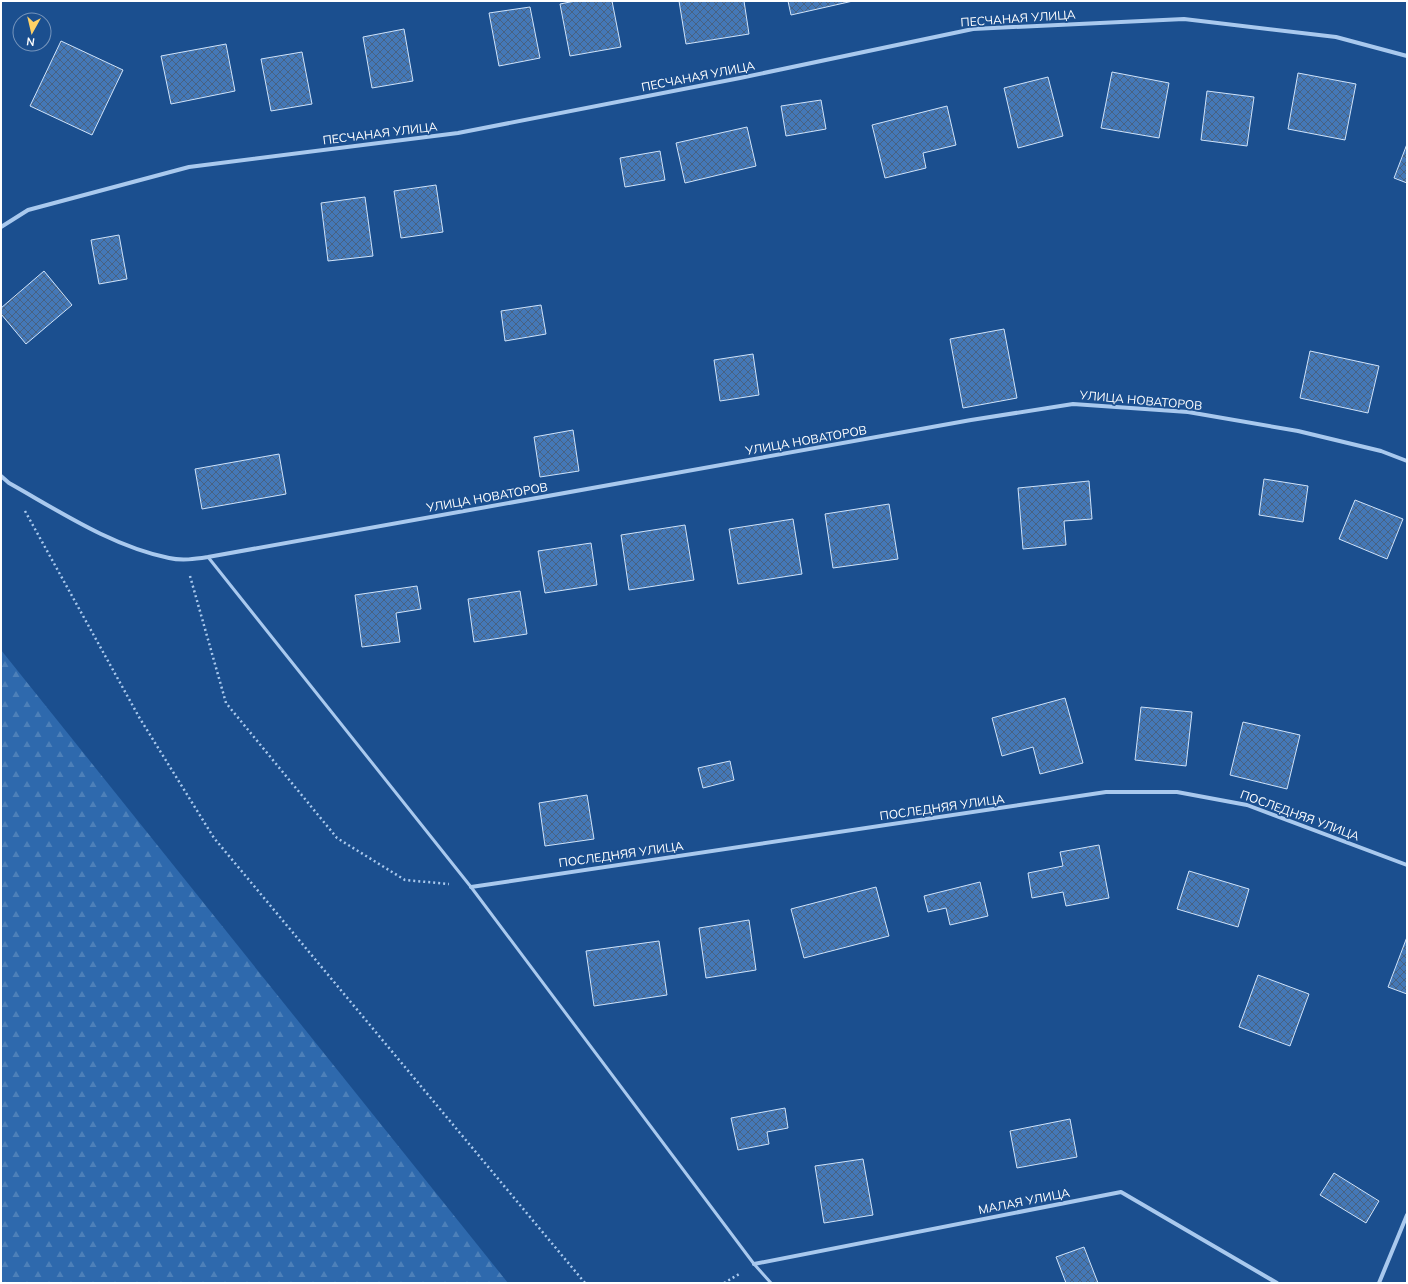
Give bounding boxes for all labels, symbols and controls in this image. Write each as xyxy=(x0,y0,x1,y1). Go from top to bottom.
street label: ПЕСЧАНАЯ УЛИЦА xyxy=(960,6,1076,30)
north arrow xyxy=(12,12,52,52)
text: N xyxy=(26,34,36,49)
street label: ПЕСЧАНАЯ УЛИЦА xyxy=(640,58,756,94)
street label: ПЕСЧАНАЯ УЛИЦА xyxy=(322,118,438,147)
street label: УЛИЦА НОВАТОРОВ xyxy=(1078,387,1203,413)
street label: УЛИЦА НОВАТОРОВ xyxy=(743,422,868,458)
street label: УЛИЦА НОВАТОРОВ xyxy=(424,479,549,515)
street label: ПОСЛЕДНЯЯ УЛИЦА xyxy=(1238,786,1362,844)
street label: ПОСЛЕДНЯЯ УЛИЦА xyxy=(879,791,1006,823)
street label: ПОСЛЕДНЯЯ УЛИЦА xyxy=(558,838,685,870)
street label: МАЛАЯ УЛИЦА xyxy=(977,1185,1071,1217)

